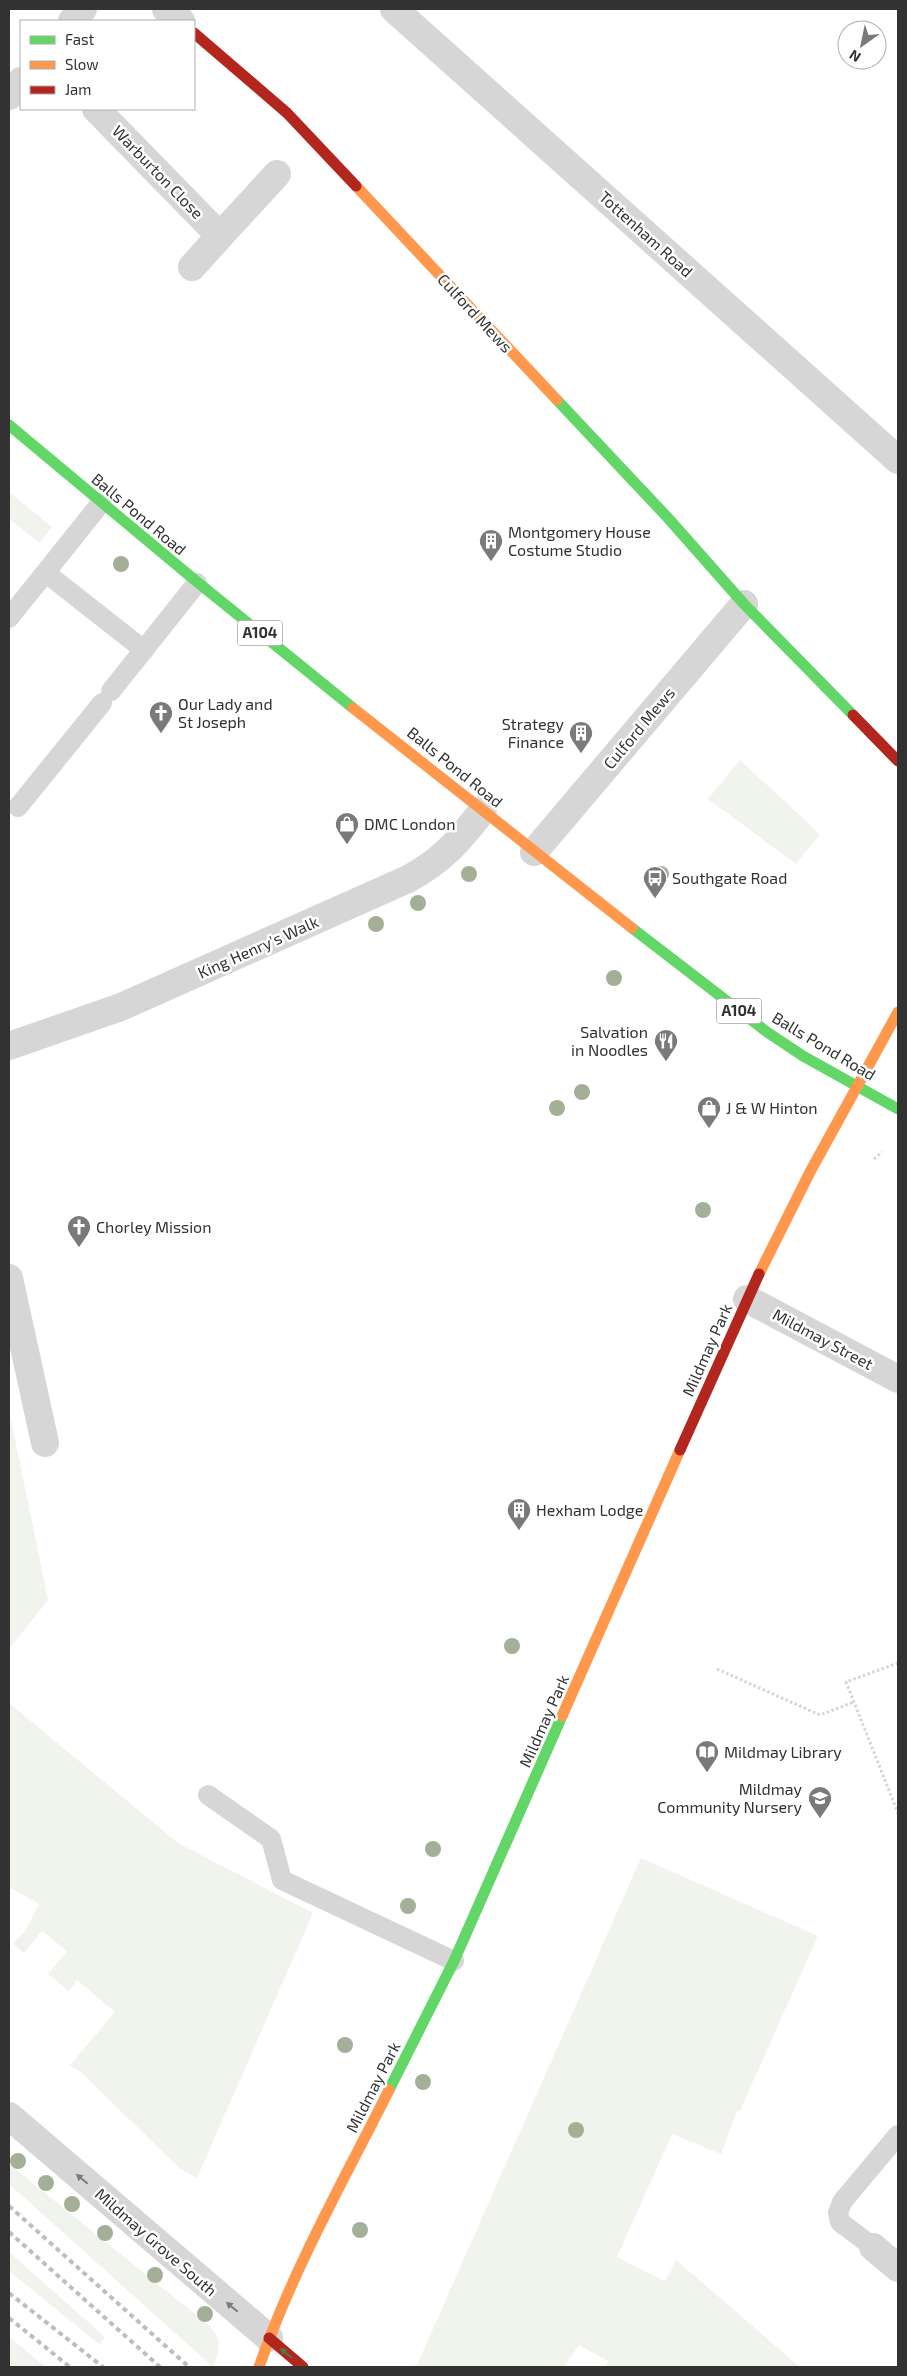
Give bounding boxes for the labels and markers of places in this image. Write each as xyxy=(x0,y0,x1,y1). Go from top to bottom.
place label: Montgomery House Costume Studio xyxy=(508,522,651,559)
building icon: Montgomery House Costume Studio xyxy=(478,528,504,562)
place label: Our Lady and St Joseph xyxy=(178,694,273,731)
church icon: Our Lady and St Joseph xyxy=(148,700,174,734)
place label: Strategy Finance xyxy=(502,714,565,751)
building icon: Strategy Finance xyxy=(568,720,594,754)
shop icon: DMC London xyxy=(334,811,360,845)
place label: DMC London xyxy=(364,814,455,833)
bus stop icon: Southgate Road xyxy=(642,865,668,899)
place label: Southgate Road xyxy=(672,868,787,887)
place label: Salvation in Noodles xyxy=(571,1022,648,1059)
restaurant icon: Salvation in Noodles xyxy=(653,1028,679,1062)
shop icon: J & W Hinton xyxy=(696,1095,722,1129)
place label: J & W Hinton xyxy=(726,1098,818,1117)
church icon: Chorley Mission xyxy=(66,1214,92,1248)
place label: Chorley Mission xyxy=(96,1217,212,1236)
building icon: Hexham Lodge xyxy=(506,1497,532,1531)
place label: Hexham Lodge xyxy=(536,1500,643,1519)
library icon: Mildmay Library xyxy=(694,1739,720,1773)
place label: Mildmay Library xyxy=(724,1742,842,1761)
place label: Mildmay Community Nursery xyxy=(657,1779,803,1816)
school or university icon: Mildmay Community Nursery xyxy=(807,1785,833,1819)

